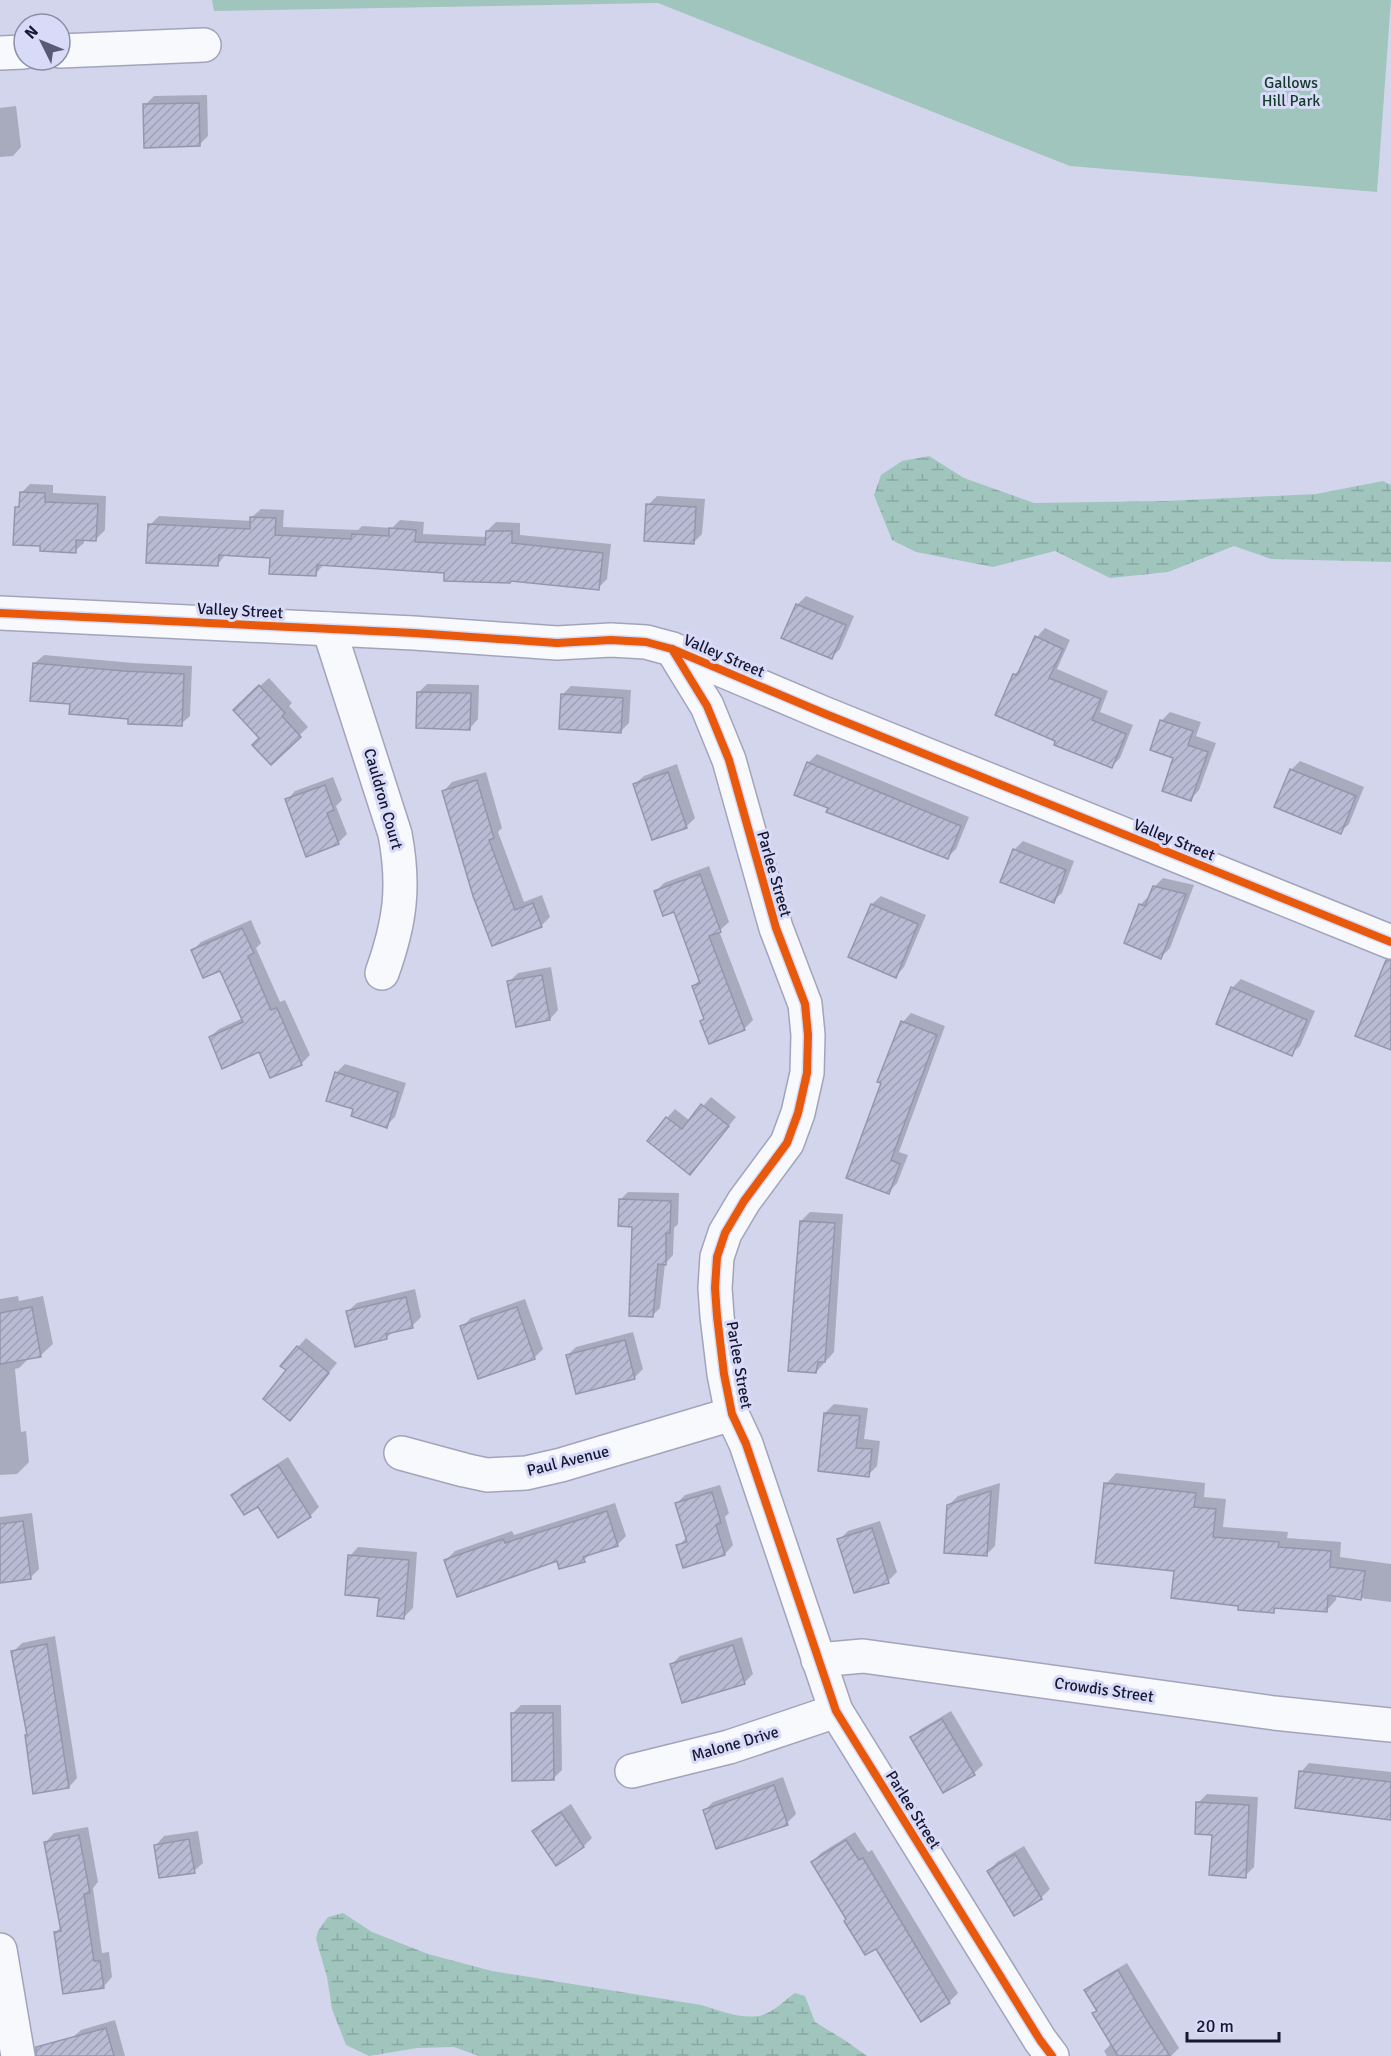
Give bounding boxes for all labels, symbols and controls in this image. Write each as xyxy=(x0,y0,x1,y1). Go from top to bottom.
north arrow xyxy=(12,12,72,72)
text: N xyxy=(21,22,43,43)
park label: Gallows Hill Park xyxy=(1262,73,1320,111)
street label: Valley Street xyxy=(196,599,284,623)
street label: Valley Street xyxy=(680,630,768,682)
street label: Cauldron Court xyxy=(359,746,407,852)
street label: Valley Street xyxy=(1130,815,1218,866)
street label: Parlee Street xyxy=(752,829,796,920)
street label: Parlee Street xyxy=(721,1320,757,1411)
street label: Paul Avenue xyxy=(525,1441,611,1481)
street label: Crowdis Street xyxy=(1053,1673,1155,1707)
street label: Malone Drive xyxy=(689,1722,781,1766)
street label: Parlee Street xyxy=(881,1767,945,1853)
scale bar xyxy=(1187,2005,1278,2043)
text: 20 m xyxy=(1196,2015,1234,2037)

